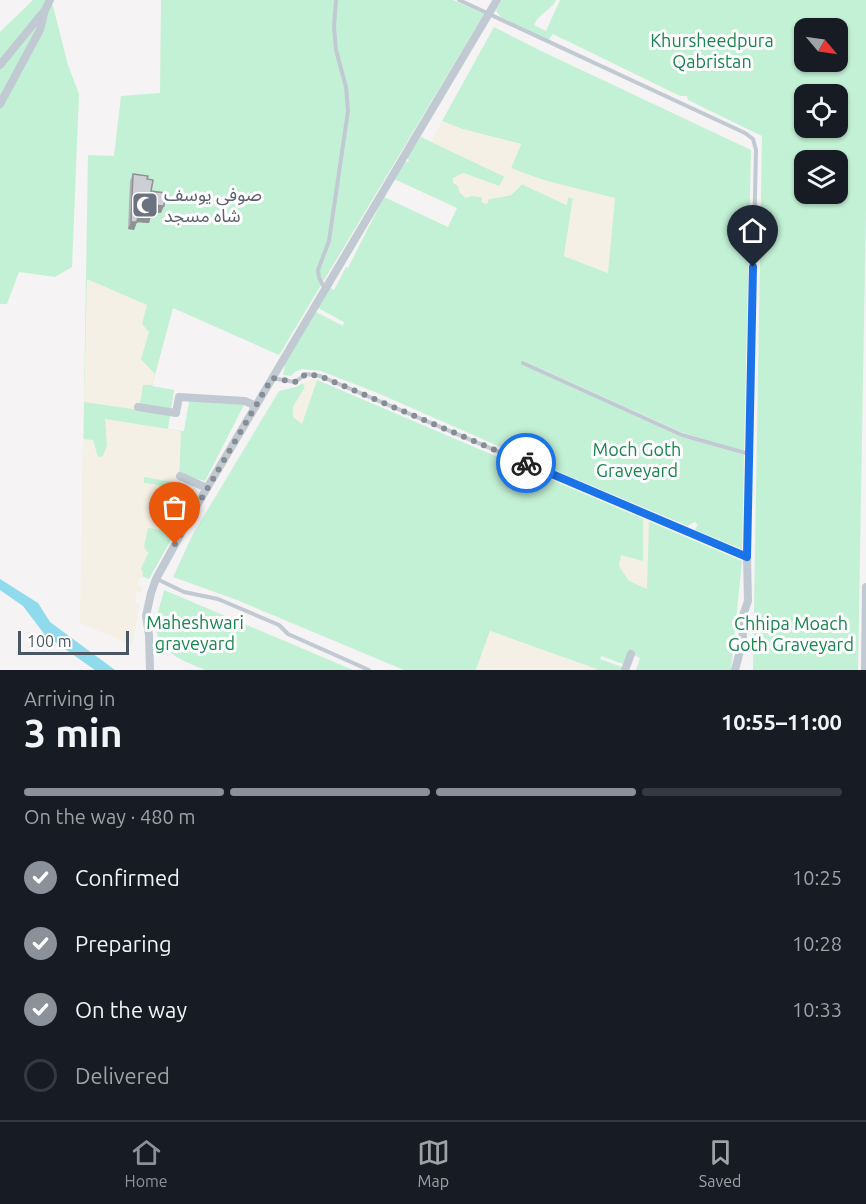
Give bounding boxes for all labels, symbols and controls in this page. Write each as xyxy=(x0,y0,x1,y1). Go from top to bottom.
north arrow xyxy=(794,18,848,72)
map controls xyxy=(794,18,848,204)
park label: Khursheedpura Qabristan xyxy=(650,30,774,72)
button: locate xyxy=(794,84,848,138)
button: layers xyxy=(794,150,848,204)
place label: صوفی یوسف شاہ مسجد xyxy=(164,184,262,225)
mosque icon: صوفی یوسف شاہ مسجد xyxy=(130,190,160,220)
pin xyxy=(727,205,778,267)
icon: home xyxy=(736,214,769,247)
courier xyxy=(496,433,556,493)
park label: Moch Goth Graveyard xyxy=(593,439,681,480)
icon: bike xyxy=(510,447,543,480)
pin xyxy=(149,482,200,544)
icon: bag xyxy=(158,491,191,524)
park label: Maheshwari graveyard xyxy=(146,612,244,653)
park label: Chhipa Moach Goth Graveyard xyxy=(728,613,854,654)
scale bar xyxy=(18,628,129,656)
text: 100 m xyxy=(27,632,72,650)
text: Arriving in xyxy=(24,687,115,710)
text: 10:55–11:00 xyxy=(721,709,842,734)
text: 3 min xyxy=(24,711,123,754)
text: On the way · 480 m xyxy=(24,805,196,828)
icon: check xyxy=(24,861,57,894)
text: Confirmed xyxy=(75,865,180,890)
text: 10:25 xyxy=(792,866,842,889)
icon: check xyxy=(24,927,57,960)
text: Preparing xyxy=(75,931,172,956)
text: 10:28 xyxy=(792,932,842,955)
icon: check xyxy=(24,993,57,1026)
text: On the way xyxy=(75,997,187,1022)
text: 10:33 xyxy=(792,998,842,1021)
text: Delivered xyxy=(75,1063,170,1088)
tab: Home xyxy=(125,1136,168,1190)
tab: Map xyxy=(417,1136,450,1190)
tab: Saved xyxy=(699,1136,741,1190)

